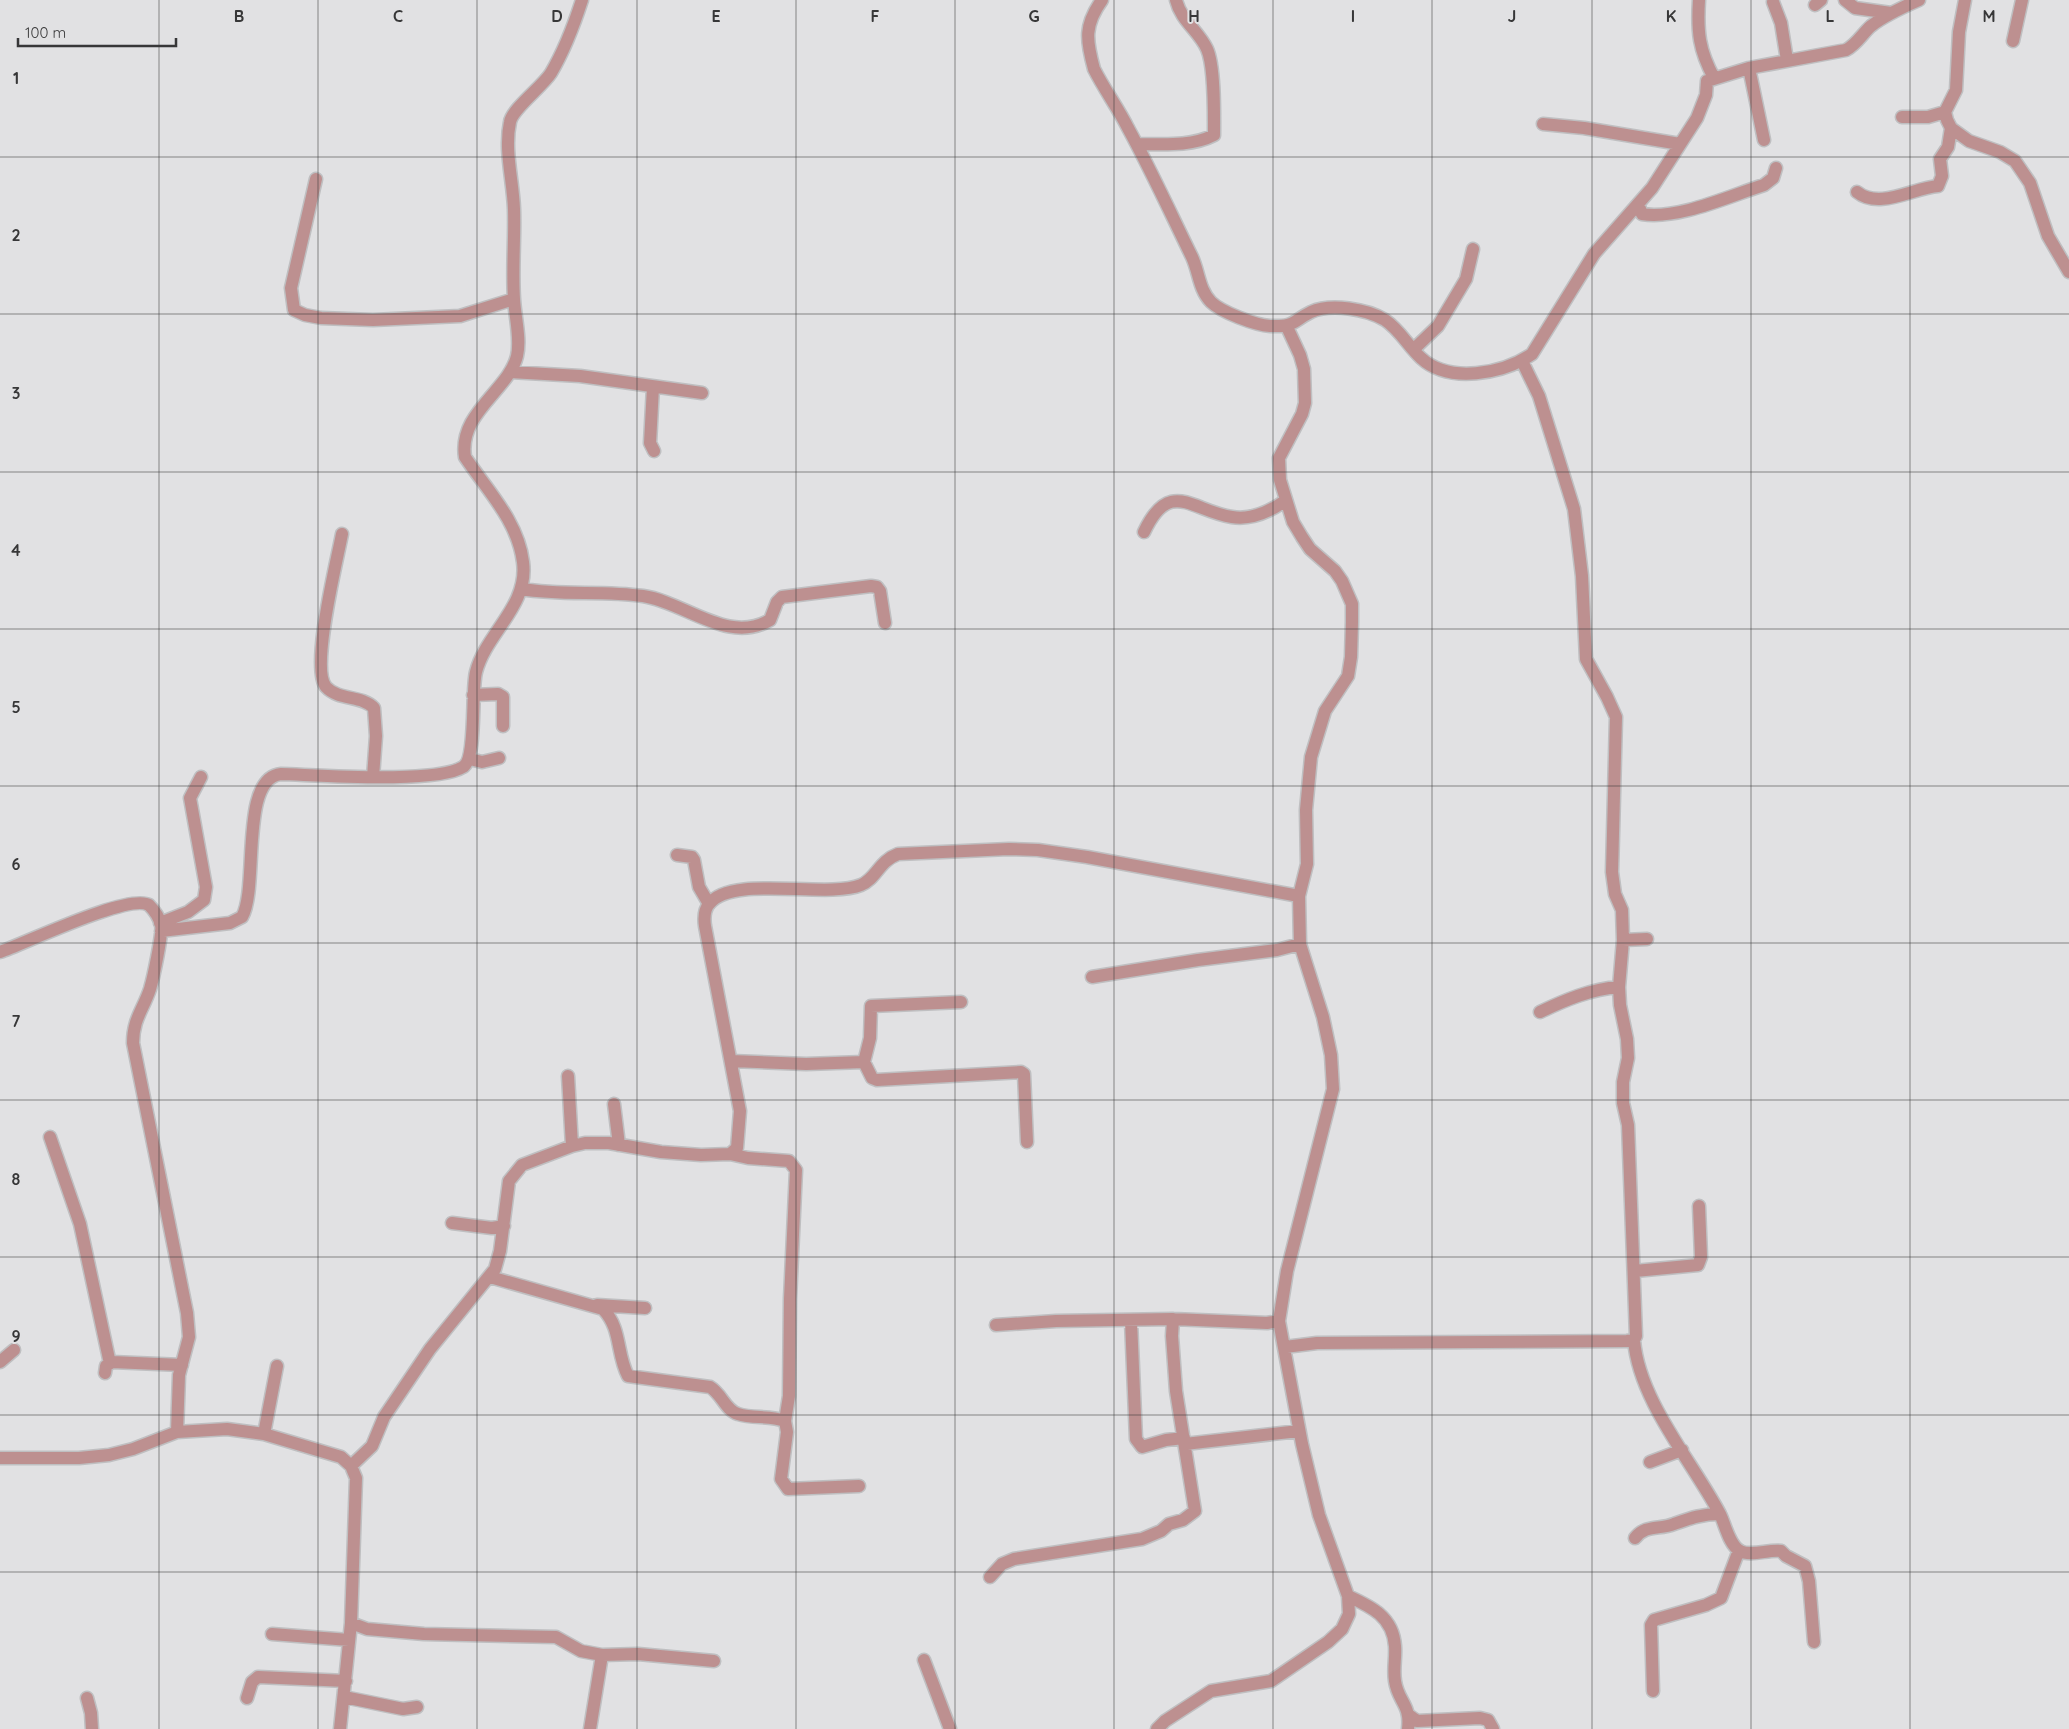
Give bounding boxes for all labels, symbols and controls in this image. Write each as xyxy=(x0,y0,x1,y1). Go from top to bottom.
text: B xyxy=(234,6,244,26)
text: C xyxy=(393,6,403,26)
text: D xyxy=(551,6,563,26)
text: E xyxy=(711,6,721,26)
text: F xyxy=(871,6,880,26)
text: G xyxy=(1028,6,1040,26)
text: H xyxy=(1188,6,1200,26)
text: I xyxy=(1351,6,1355,26)
text: J xyxy=(1508,6,1516,26)
text: K xyxy=(1666,6,1676,26)
text: L xyxy=(1826,6,1835,26)
text: M xyxy=(1982,6,1996,26)
scale bar xyxy=(18,15,175,47)
text: 100 m xyxy=(25,23,66,42)
text: 1 xyxy=(13,68,19,88)
text: 2 xyxy=(11,225,21,245)
text: 3 xyxy=(12,383,20,403)
text: 4 xyxy=(11,540,21,560)
text: 5 xyxy=(11,697,21,717)
text: 6 xyxy=(12,854,21,874)
text: 7 xyxy=(12,1011,21,1031)
text: 8 xyxy=(12,1169,21,1189)
text: 9 xyxy=(11,1326,21,1346)

